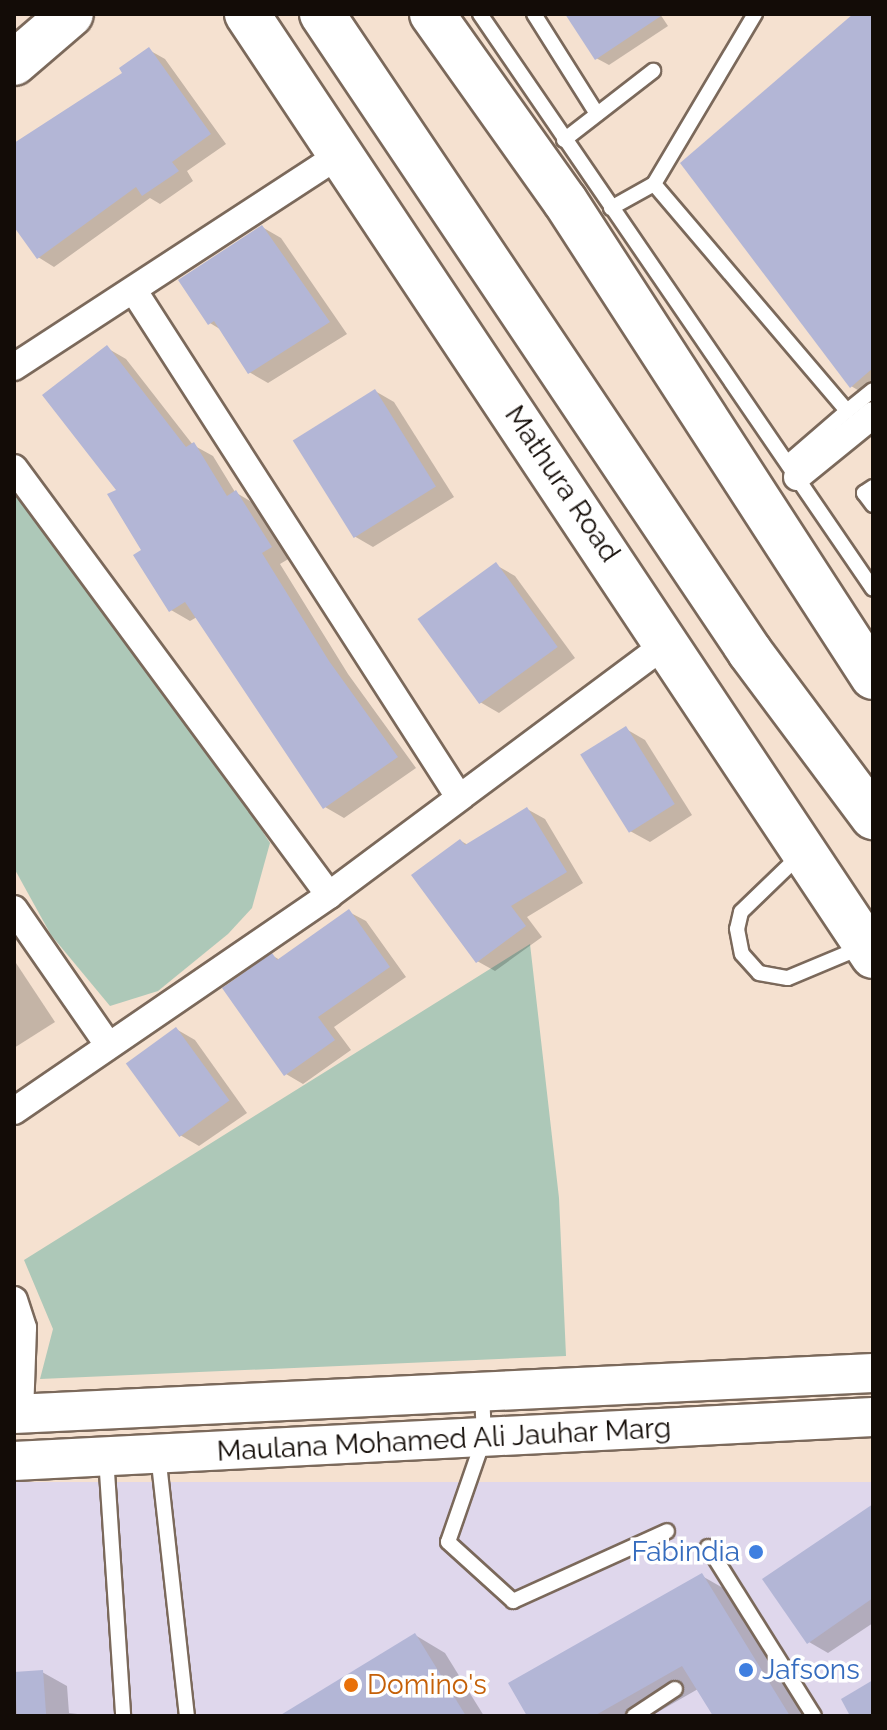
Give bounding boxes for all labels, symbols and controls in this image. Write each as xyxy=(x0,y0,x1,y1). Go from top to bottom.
street label: Mathura Road xyxy=(497,399,627,569)
street label: Maulana Mohamed Ali Jauhar Marg xyxy=(215,1411,673,1469)
place label: Fabindia xyxy=(632,1535,740,1569)
marker: Fabindia xyxy=(747,1543,765,1561)
place label: Jafsons xyxy=(762,1653,860,1687)
marker: Jafsons xyxy=(737,1661,755,1679)
place label: Domino's xyxy=(367,1668,487,1702)
marker: Domino's xyxy=(342,1676,360,1694)

